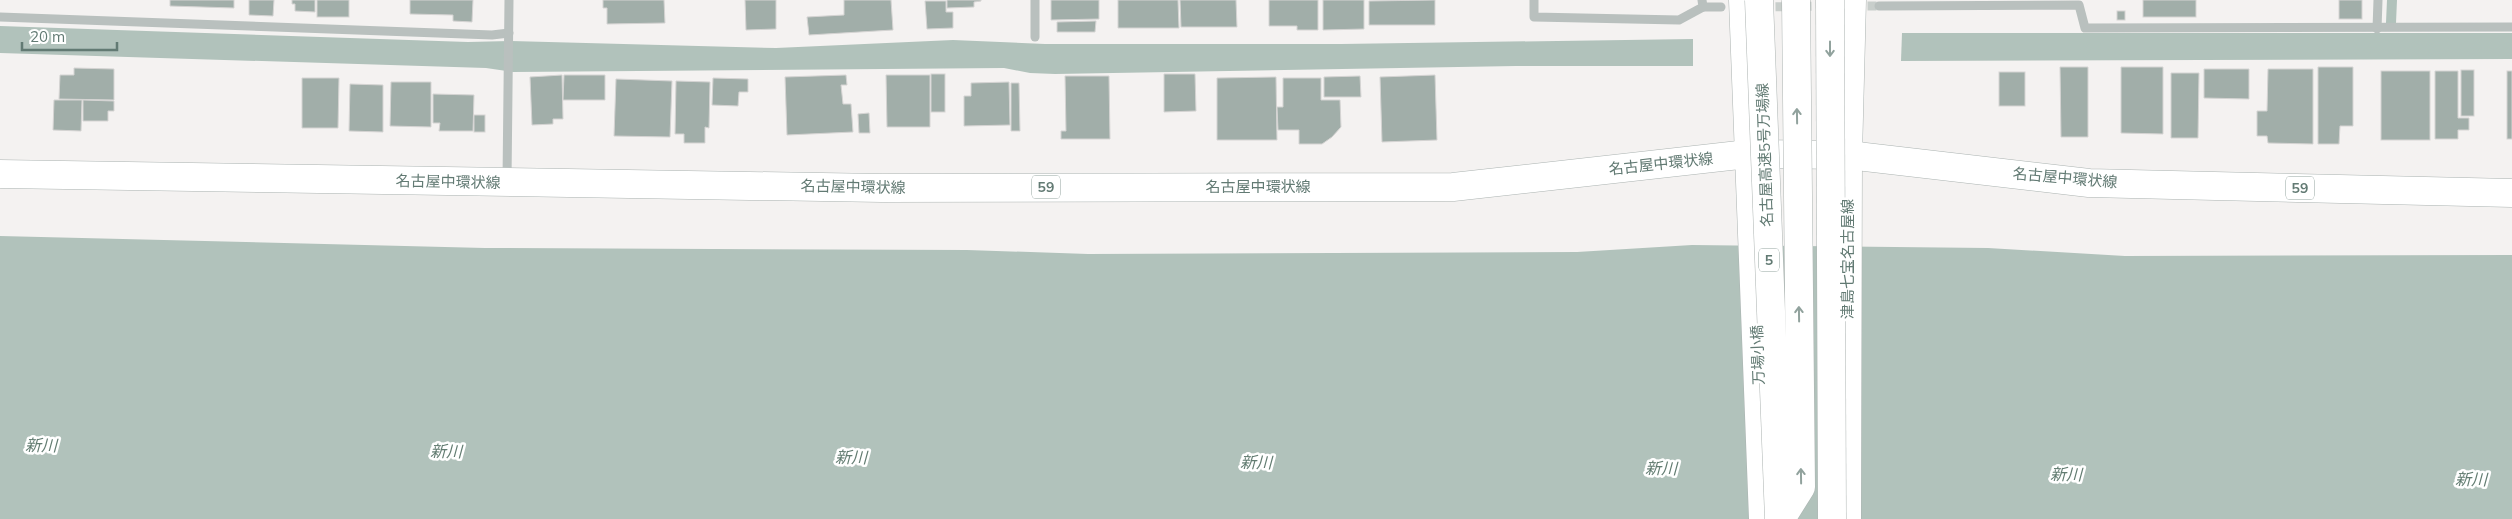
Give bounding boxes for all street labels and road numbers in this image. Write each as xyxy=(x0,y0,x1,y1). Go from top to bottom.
street label: 名古屋高速5号万場線 xyxy=(1752,83,1777,227)
street label: 名古屋中環状線 xyxy=(1608,149,1714,178)
street label: 名古屋中環状線 xyxy=(2012,163,2118,192)
street label: 名古屋中環状線 xyxy=(395,171,501,192)
street label: 名古屋中環状線 xyxy=(800,176,906,197)
road number: 59 xyxy=(1032,176,1060,198)
street label: 名古屋中環状線 xyxy=(1205,177,1311,196)
road number: 59 xyxy=(2286,177,2314,200)
street label: 津島七宝名古屋線 xyxy=(1838,199,1857,319)
road number: 5 xyxy=(1759,248,1779,272)
street label: 万場小橋 xyxy=(1747,325,1768,385)

